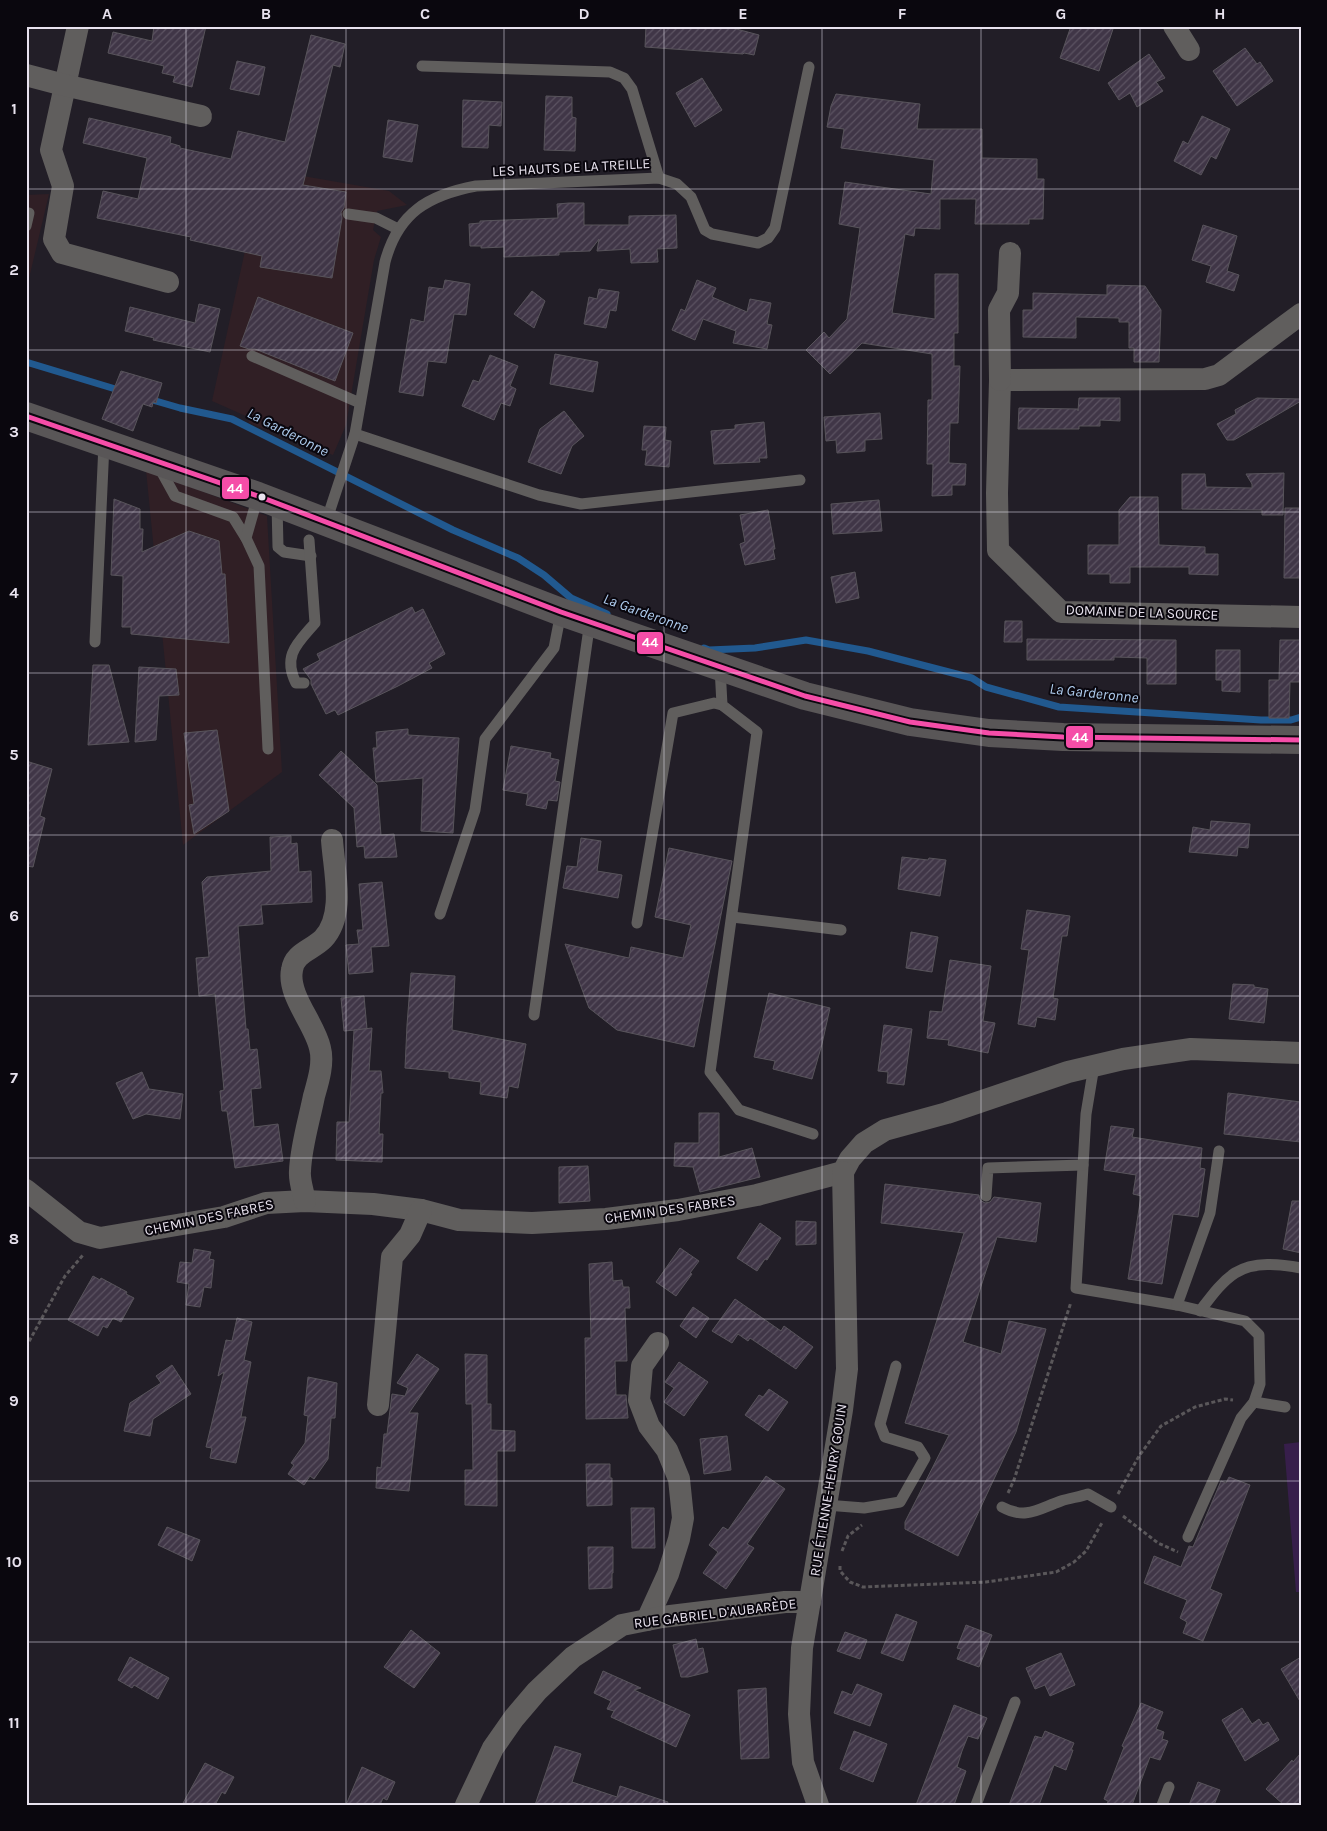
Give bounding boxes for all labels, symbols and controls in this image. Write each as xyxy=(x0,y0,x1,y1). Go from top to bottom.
text: A xyxy=(102,4,112,23)
text: B xyxy=(261,4,271,23)
text: C xyxy=(420,4,430,23)
text: D xyxy=(579,4,590,23)
text: E xyxy=(738,4,748,23)
text: F xyxy=(898,4,907,23)
text: G xyxy=(1056,4,1066,23)
text: H xyxy=(1214,4,1226,23)
text: 1 xyxy=(11,99,17,118)
street label: LES HAUTS DE LA TREILLE xyxy=(492,155,650,180)
text: 2 xyxy=(9,260,19,279)
water label: La Garderonne xyxy=(244,404,332,460)
text: 3 xyxy=(9,422,19,441)
line badge: 44 xyxy=(221,476,250,500)
text: 44 xyxy=(227,480,244,497)
unlabelled marker xyxy=(257,492,267,502)
text: 4 xyxy=(9,583,19,602)
water label: La Garderonne xyxy=(601,589,691,637)
street label: DOMAINE DE LA SOURCE xyxy=(1065,601,1219,624)
line badge: 44 xyxy=(636,631,664,655)
text: 44 xyxy=(642,634,659,651)
water label: La Garderonne xyxy=(1049,679,1139,707)
line badge: 44 xyxy=(1065,725,1094,749)
text: 44 xyxy=(1072,729,1089,746)
text: 5 xyxy=(9,745,19,764)
text: 6 xyxy=(9,906,19,925)
text: 7 xyxy=(10,1068,18,1087)
street label: CHEMIN DES FABRES xyxy=(604,1192,736,1227)
street label: CHEMIN DES FABRES xyxy=(143,1195,275,1239)
text: 8 xyxy=(9,1229,19,1248)
text: 9 xyxy=(9,1391,19,1410)
street label: RUE ÉTIENNE-HENRY GOUIN xyxy=(805,1402,851,1578)
text: 10 xyxy=(6,1552,22,1571)
street label: RUE GABRIEL D'AUBARÈDE xyxy=(633,1594,797,1632)
text: 11 xyxy=(8,1713,20,1732)

